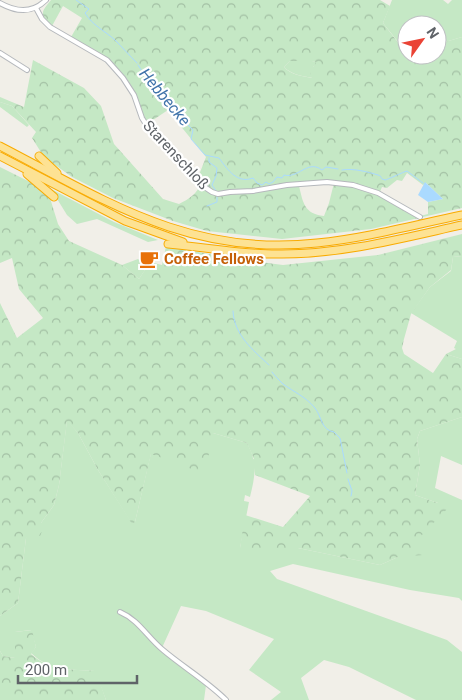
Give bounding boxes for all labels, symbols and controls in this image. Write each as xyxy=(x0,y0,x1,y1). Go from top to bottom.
north arrow xyxy=(397,15,447,65)
text: N xyxy=(423,24,442,41)
water label: Hebbecke xyxy=(136,64,194,130)
street label: Starenschloß xyxy=(139,117,213,193)
cafe icon: Coffee Fellows xyxy=(138,248,160,270)
place label: Coffee Fellows xyxy=(164,250,264,268)
scale bar xyxy=(18,652,136,684)
text: 200 m xyxy=(25,661,67,679)

